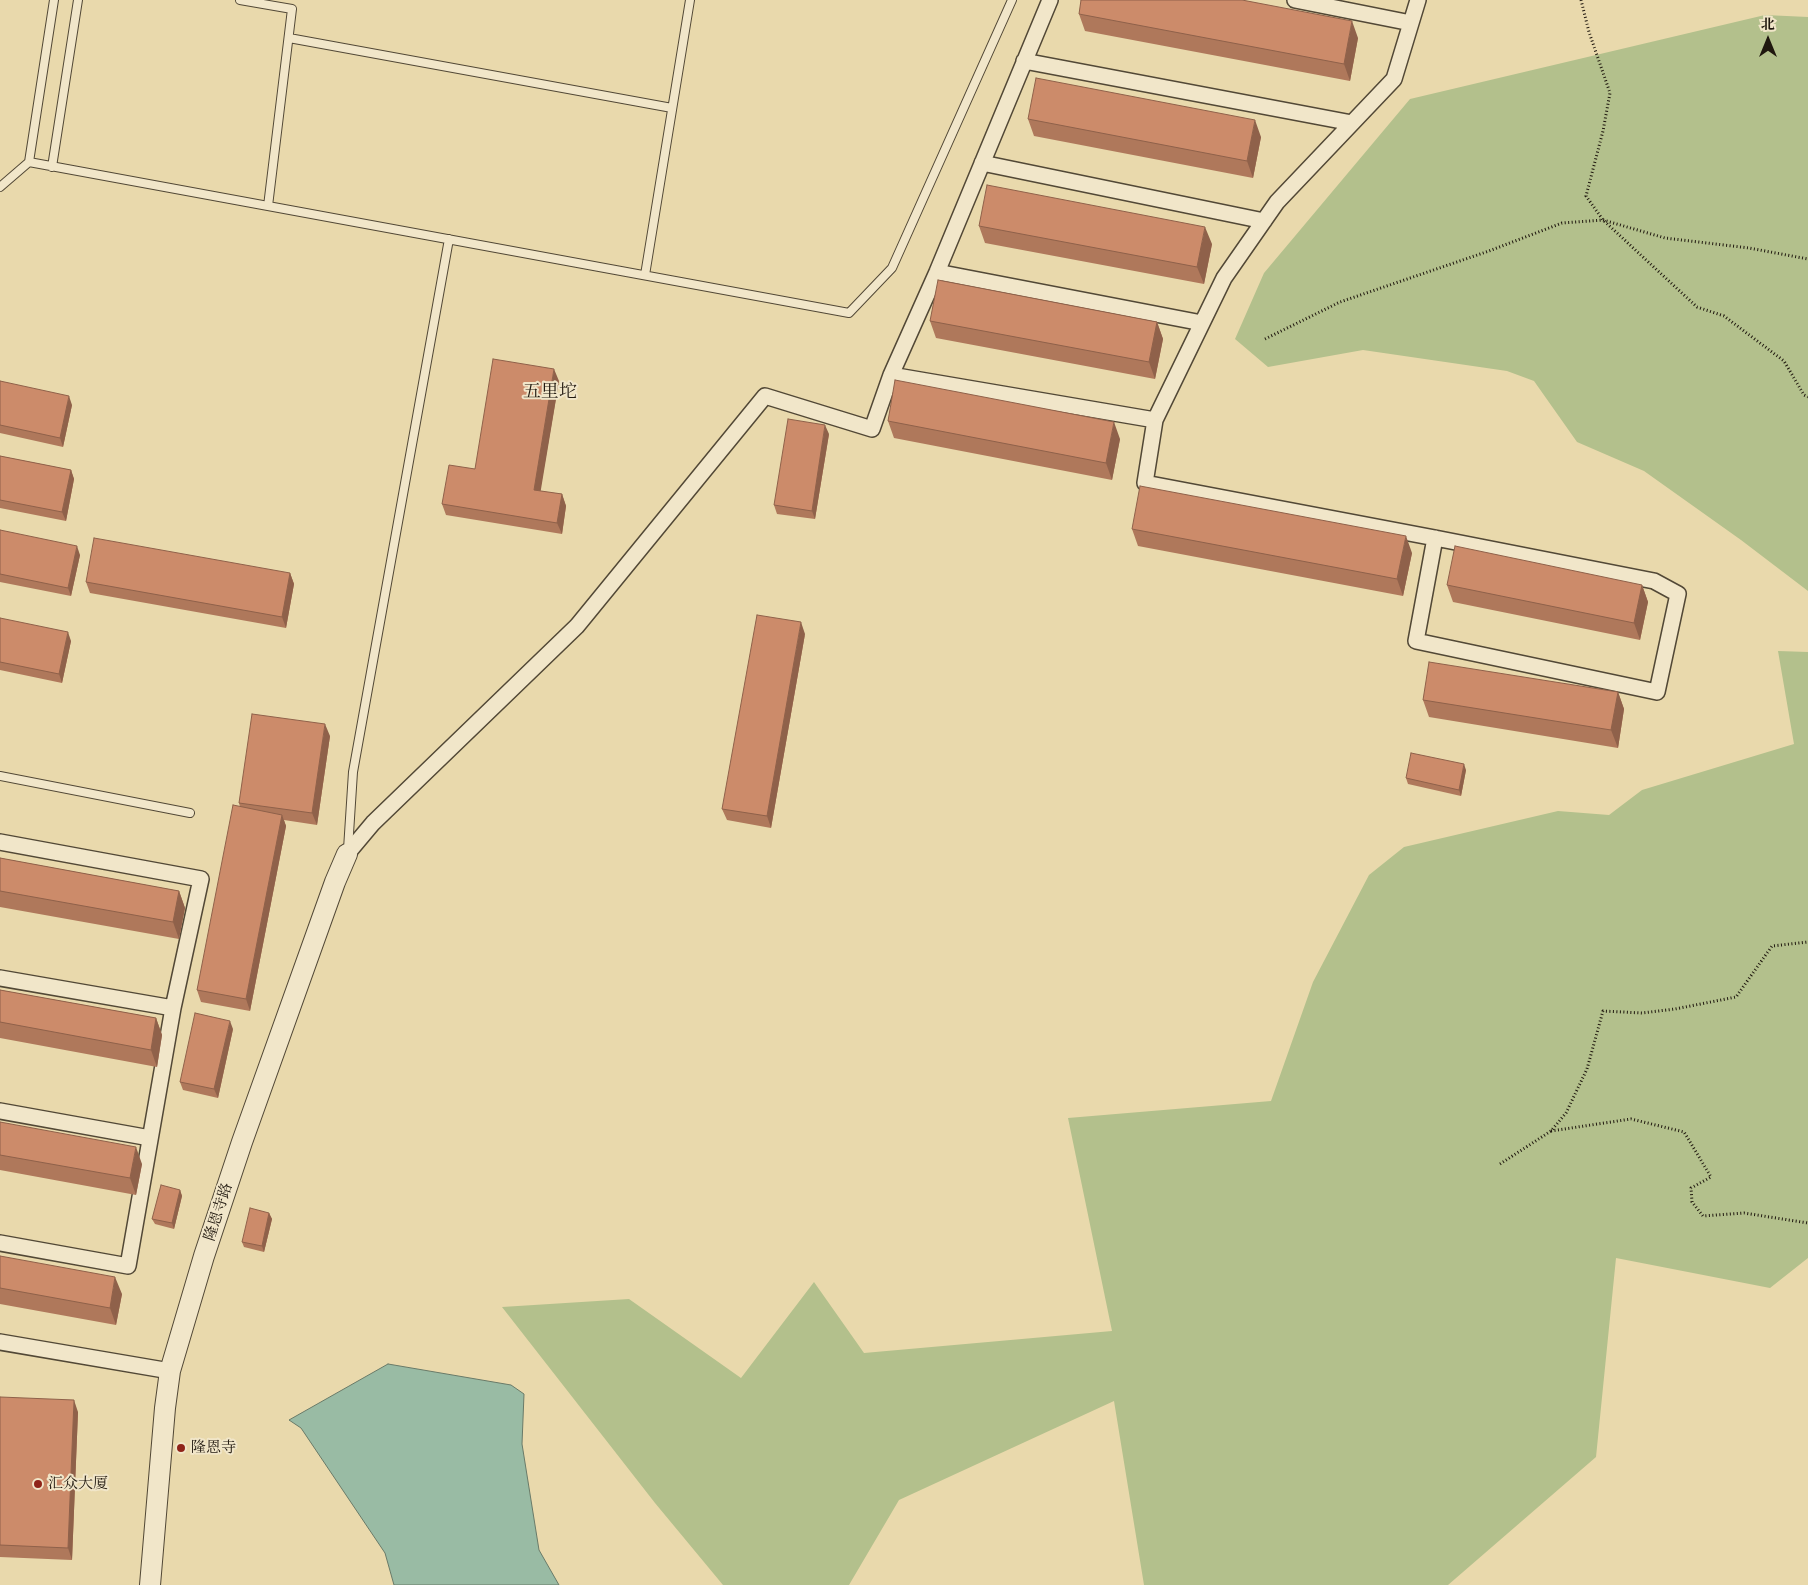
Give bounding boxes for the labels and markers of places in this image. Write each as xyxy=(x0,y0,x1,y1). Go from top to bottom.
place label: 隆恩寺 xyxy=(191,1439,236,1457)
marker: 隆恩寺 xyxy=(175,1442,187,1454)
place label: 汇众大厦 xyxy=(48,1475,108,1493)
marker: 汇众大厦 xyxy=(32,1478,44,1490)

